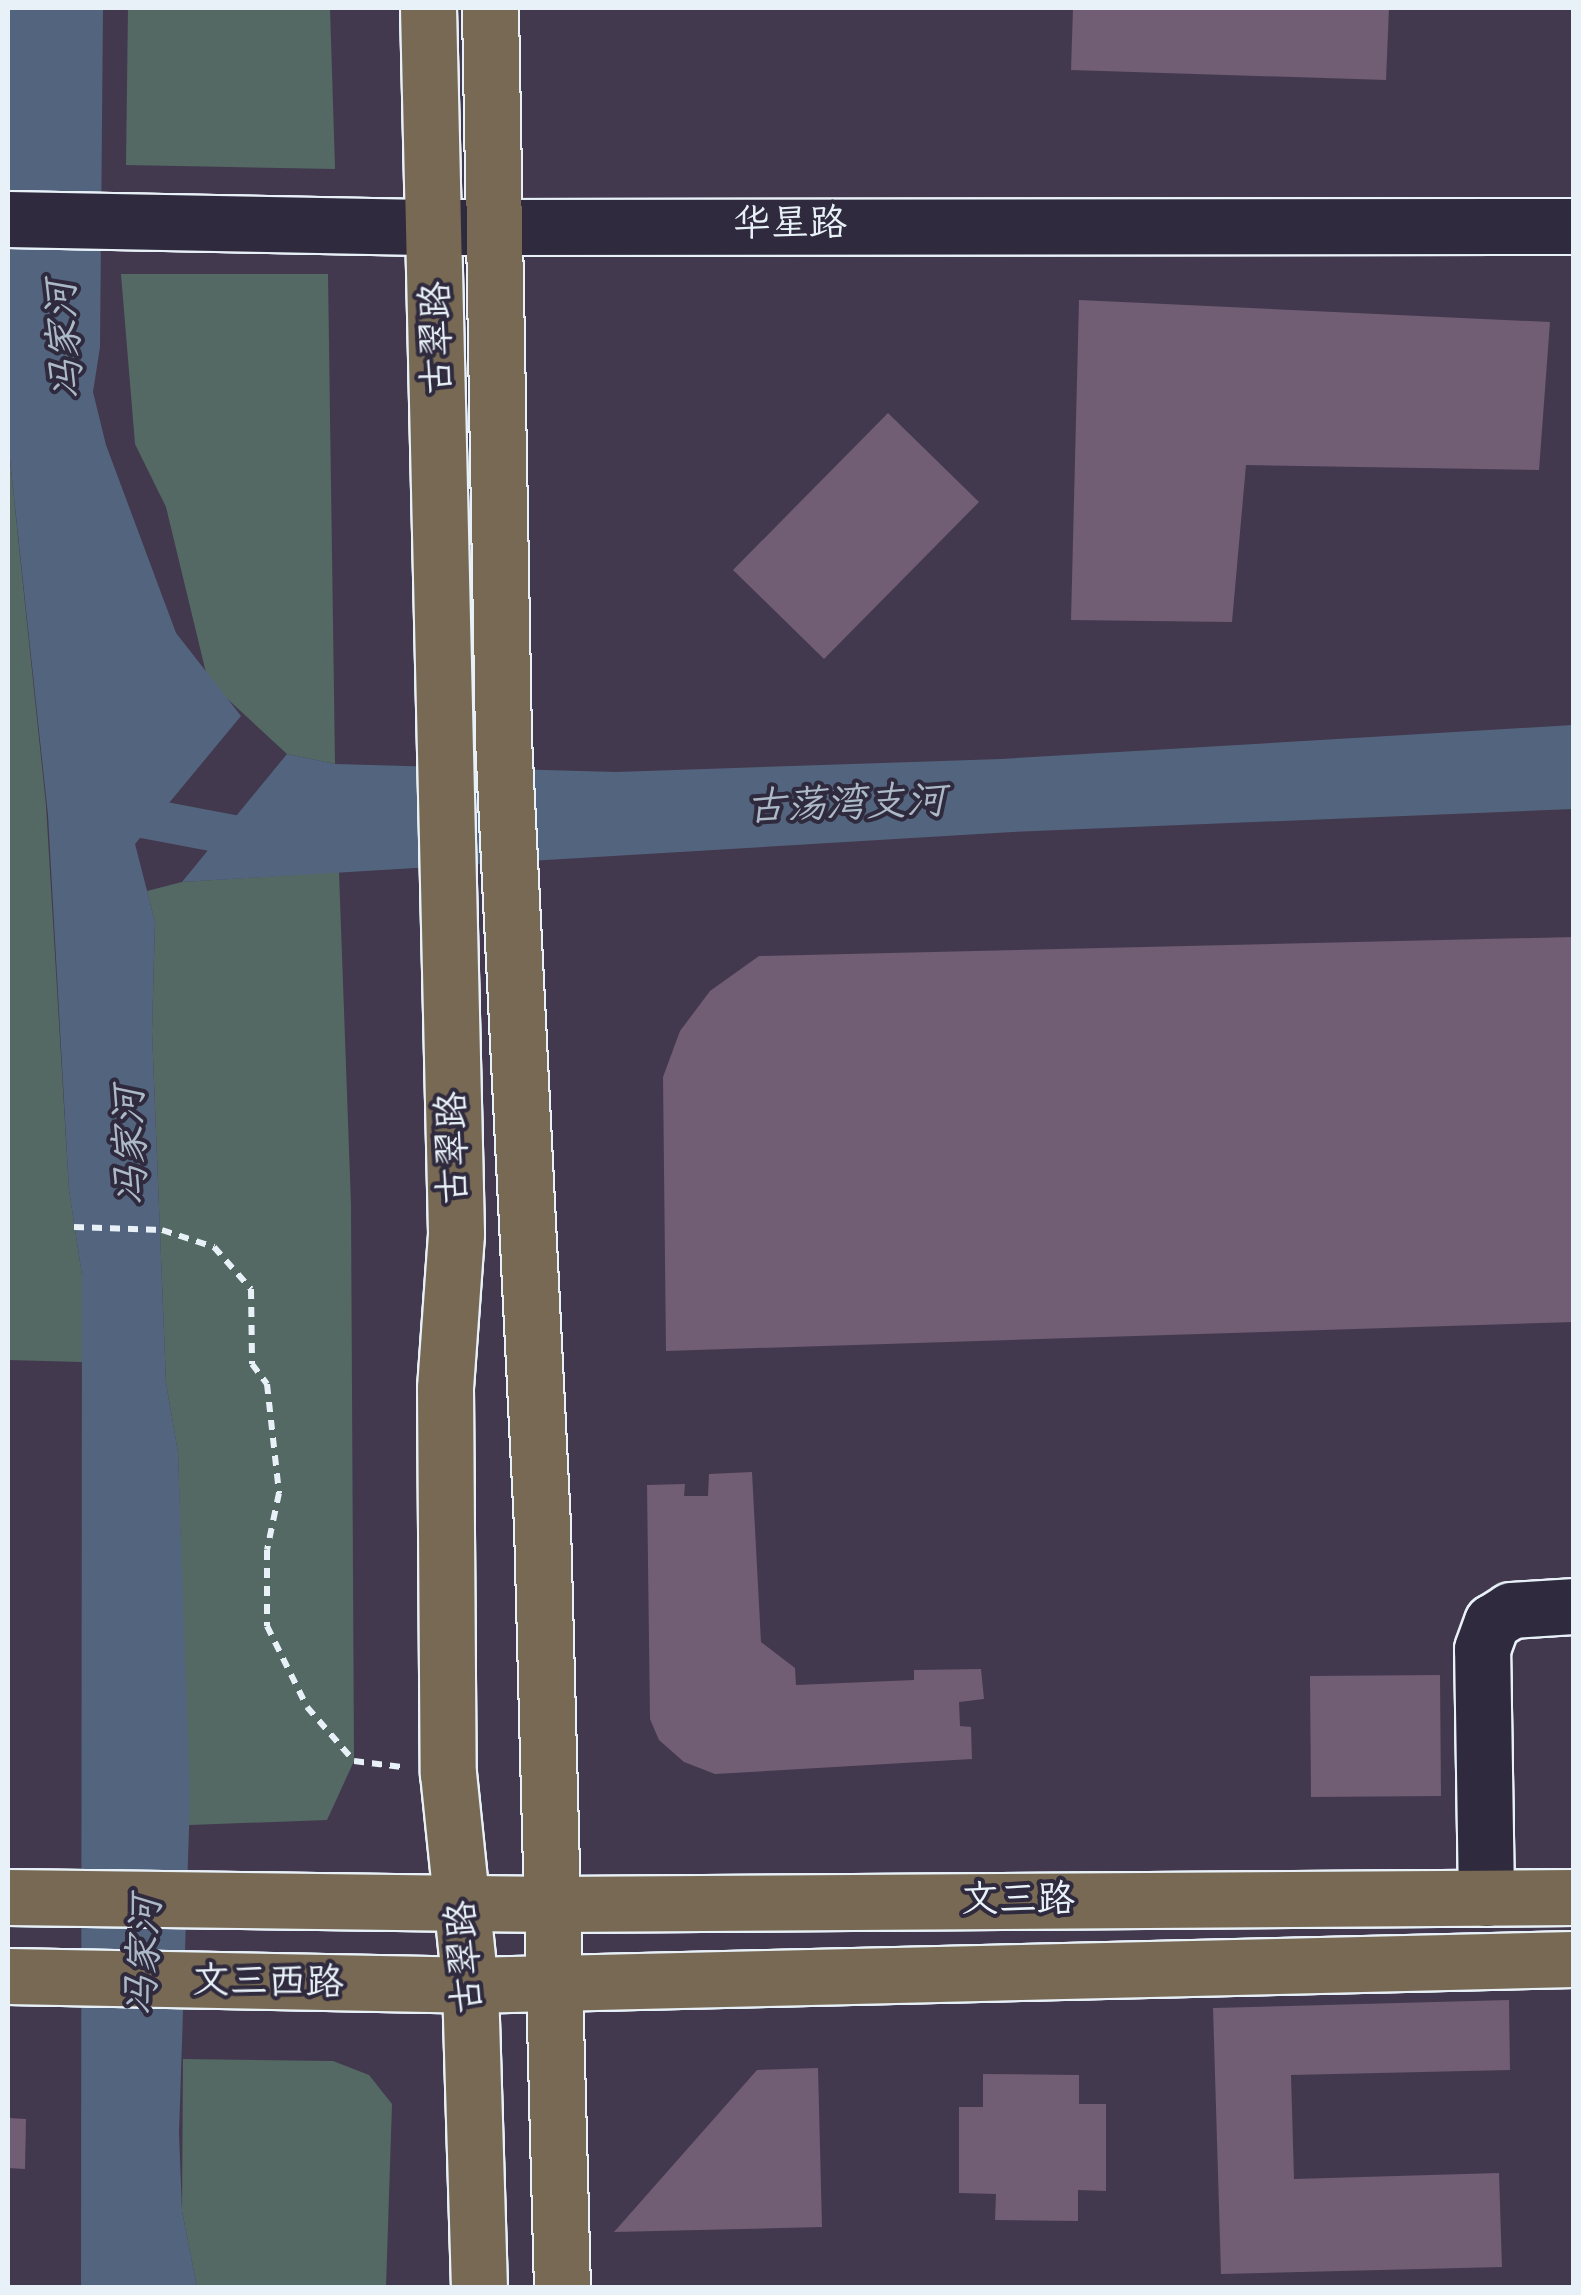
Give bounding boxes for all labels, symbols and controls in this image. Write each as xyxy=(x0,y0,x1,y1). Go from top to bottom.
street label: 华星路 xyxy=(733,202,847,248)
water label: 冯家河 xyxy=(38,278,94,402)
street label: 古翠路 xyxy=(414,281,462,395)
water label: 古荡湾支河 xyxy=(745,778,947,832)
water label: 冯家河 xyxy=(106,1085,158,1207)
street label: 古翠路 xyxy=(430,1091,478,1205)
street label: 文三路 xyxy=(961,1878,1075,1924)
water label: 冯家河 xyxy=(118,1895,172,2017)
street label: 古翠路 xyxy=(439,1899,493,2015)
street label: 文三西路 xyxy=(192,1959,344,2007)

